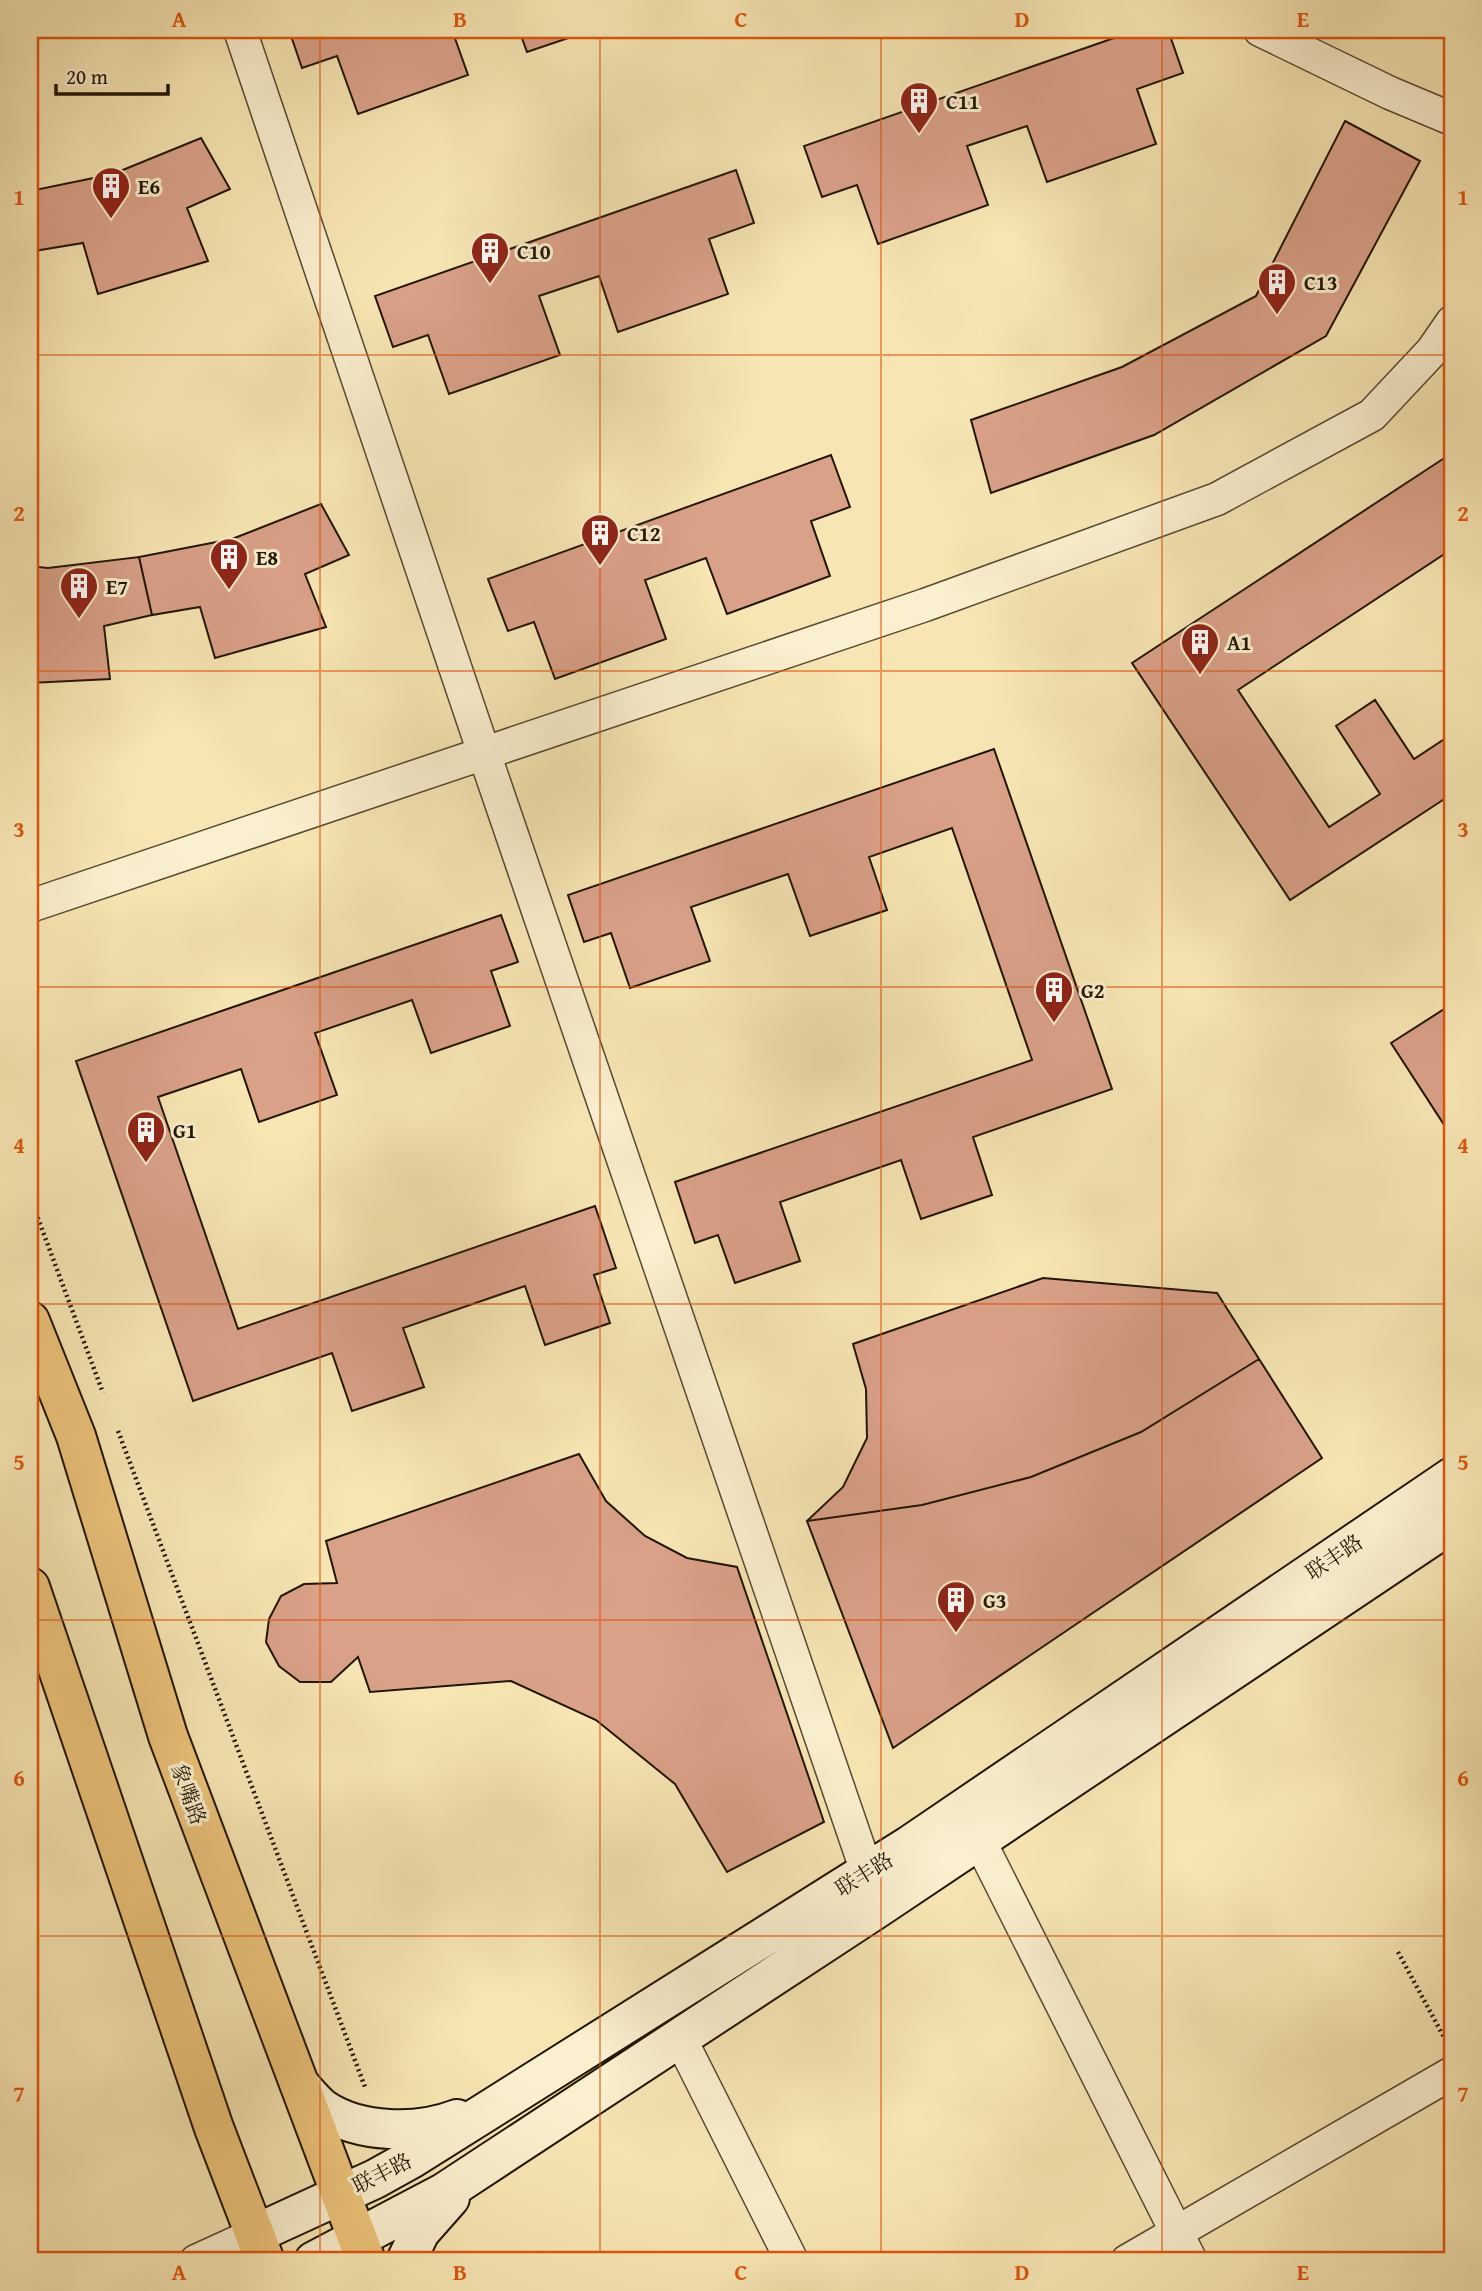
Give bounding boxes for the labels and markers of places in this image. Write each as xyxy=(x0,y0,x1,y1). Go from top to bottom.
building icon: C11 xyxy=(898,80,940,135)
place label: C11 xyxy=(946,86,980,117)
building icon: E6 xyxy=(90,165,132,220)
place label: E6 xyxy=(138,171,160,202)
building icon: C10 xyxy=(469,230,511,285)
place label: C10 xyxy=(517,236,551,267)
building icon: C13 xyxy=(1256,261,1298,316)
place label: C13 xyxy=(1304,267,1338,298)
building icon: C12 xyxy=(579,512,621,567)
place label: C12 xyxy=(627,518,661,549)
building icon: E8 xyxy=(208,536,250,591)
place label: E8 xyxy=(256,542,278,573)
building icon: E7 xyxy=(58,565,100,620)
place label: E7 xyxy=(106,571,128,602)
building icon: A1 xyxy=(1179,621,1221,676)
place label: A1 xyxy=(1227,627,1251,658)
building icon: G2 xyxy=(1033,969,1075,1024)
place label: G2 xyxy=(1081,975,1105,1006)
building icon: G1 xyxy=(125,1109,167,1164)
place label: G1 xyxy=(173,1115,197,1146)
building icon: G3 xyxy=(935,1579,977,1634)
place label: G3 xyxy=(983,1585,1007,1616)

